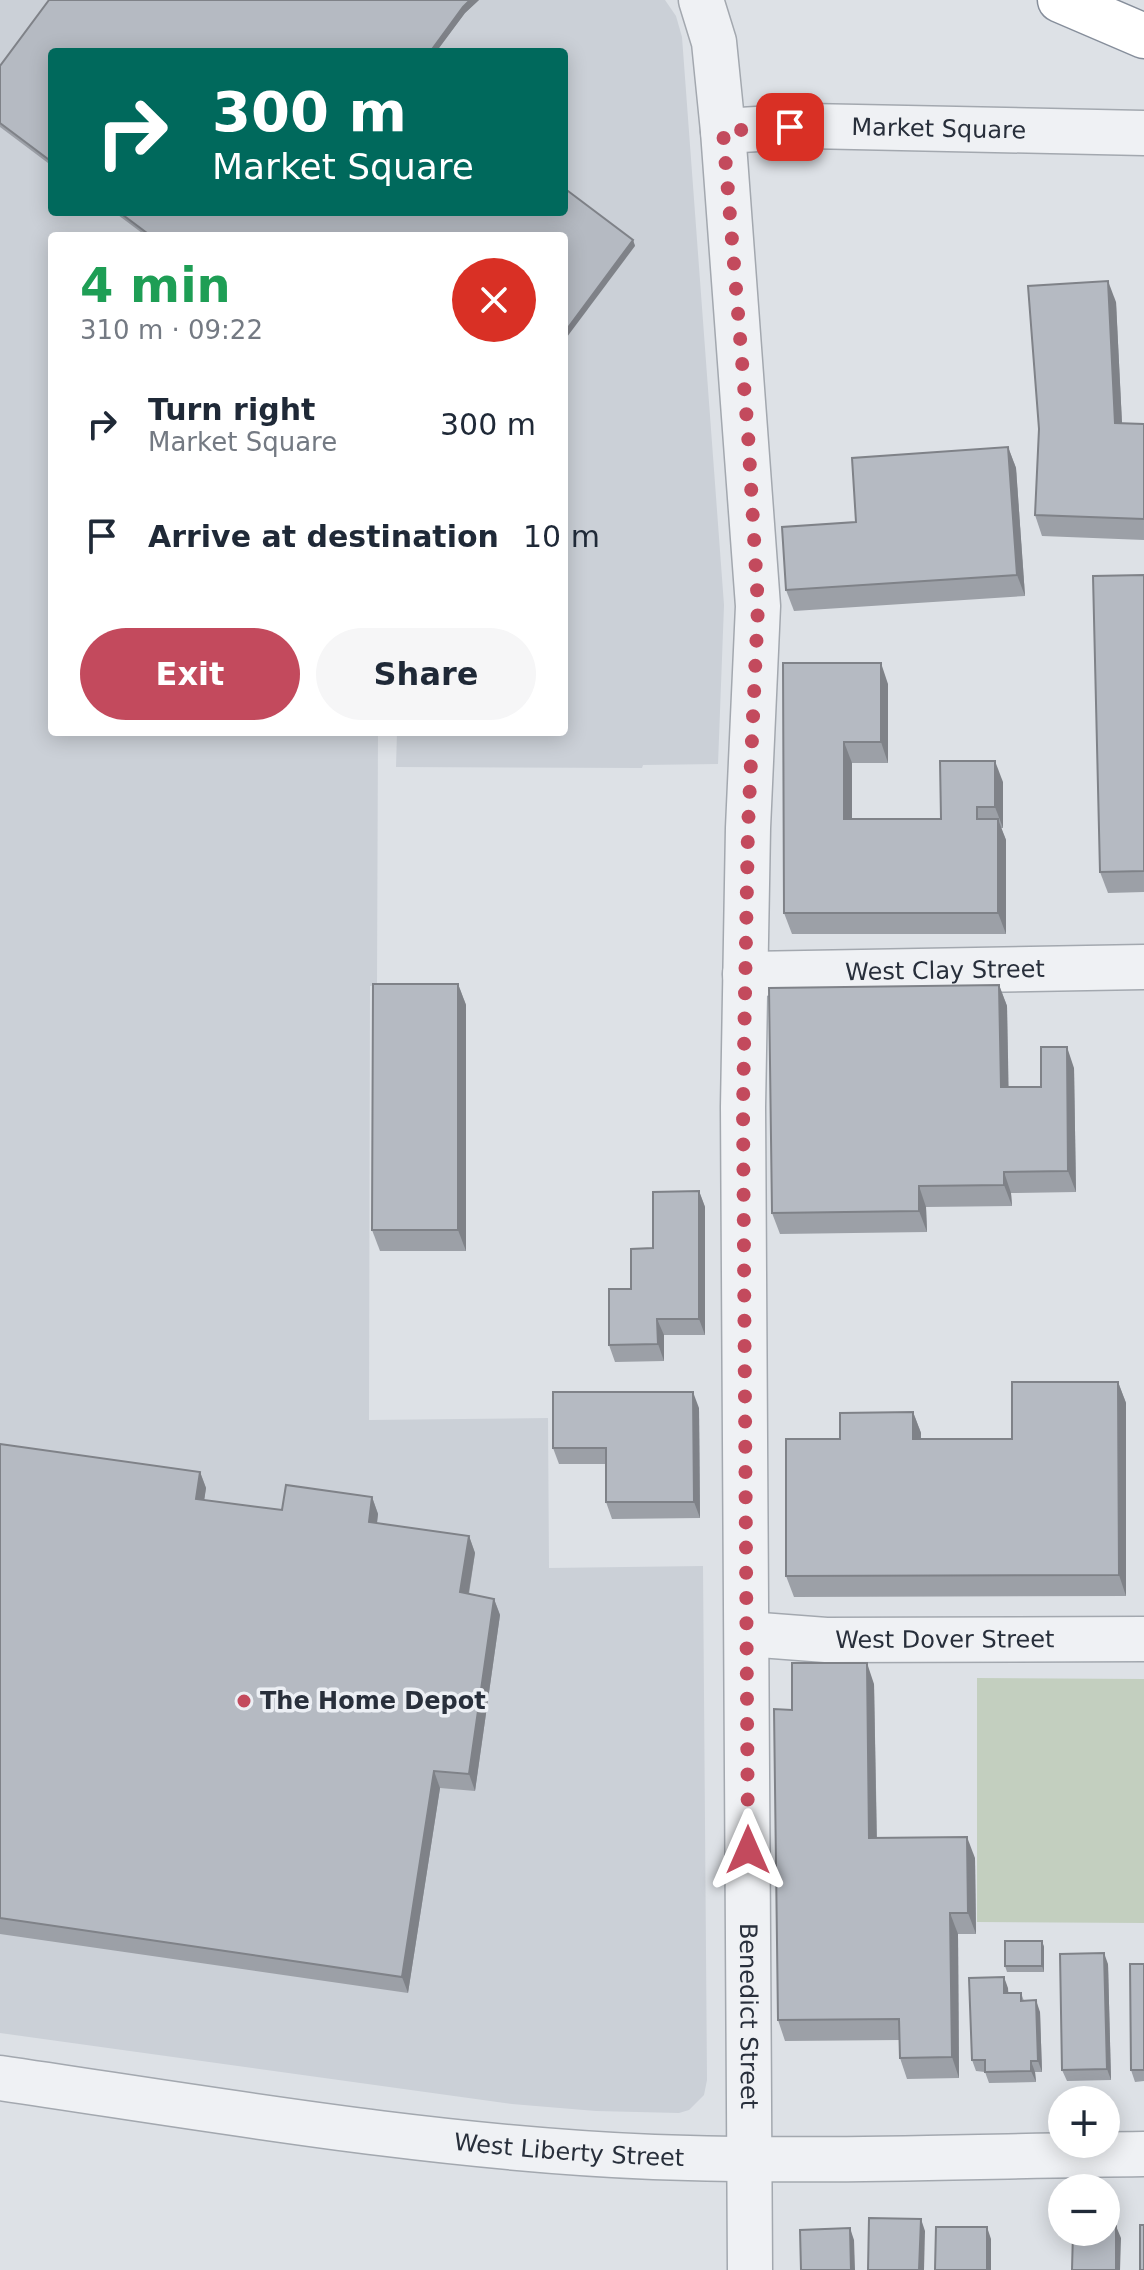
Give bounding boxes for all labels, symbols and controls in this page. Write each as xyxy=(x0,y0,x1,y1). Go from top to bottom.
text: 300 m xyxy=(212,79,407,144)
icon: right xyxy=(80,80,184,184)
pin xyxy=(756,93,824,161)
icon: arrive xyxy=(768,105,812,149)
street label: Market Square xyxy=(851,113,1026,145)
text: Market Square xyxy=(212,146,474,187)
text: 4 min xyxy=(80,257,231,313)
button: close xyxy=(452,258,536,342)
text: 310 m · 09:22 xyxy=(80,315,263,345)
text: Turn right xyxy=(148,392,315,427)
icon: right xyxy=(80,402,124,446)
text: 300 m xyxy=(440,407,536,442)
text: Market Square xyxy=(148,427,337,457)
icon: arrive xyxy=(80,514,124,558)
text: Arrive at destination xyxy=(148,519,499,554)
text: 10 m xyxy=(523,519,600,554)
button: Exit xyxy=(80,628,300,720)
button: Share xyxy=(316,628,536,720)
street label: West Clay Street xyxy=(845,955,1045,986)
street label: West Dover Street xyxy=(835,1625,1054,1654)
place label: The Home Depot xyxy=(260,1687,486,1715)
marker: The Home Depot xyxy=(235,1692,253,1710)
position arrow xyxy=(706,1808,790,1892)
street label: Benedict Street xyxy=(734,1923,763,2109)
map controls xyxy=(1048,2086,1120,2246)
button: + xyxy=(1048,2086,1120,2158)
street label: West Liberty Street xyxy=(453,2128,685,2172)
button: − xyxy=(1048,2174,1120,2246)

